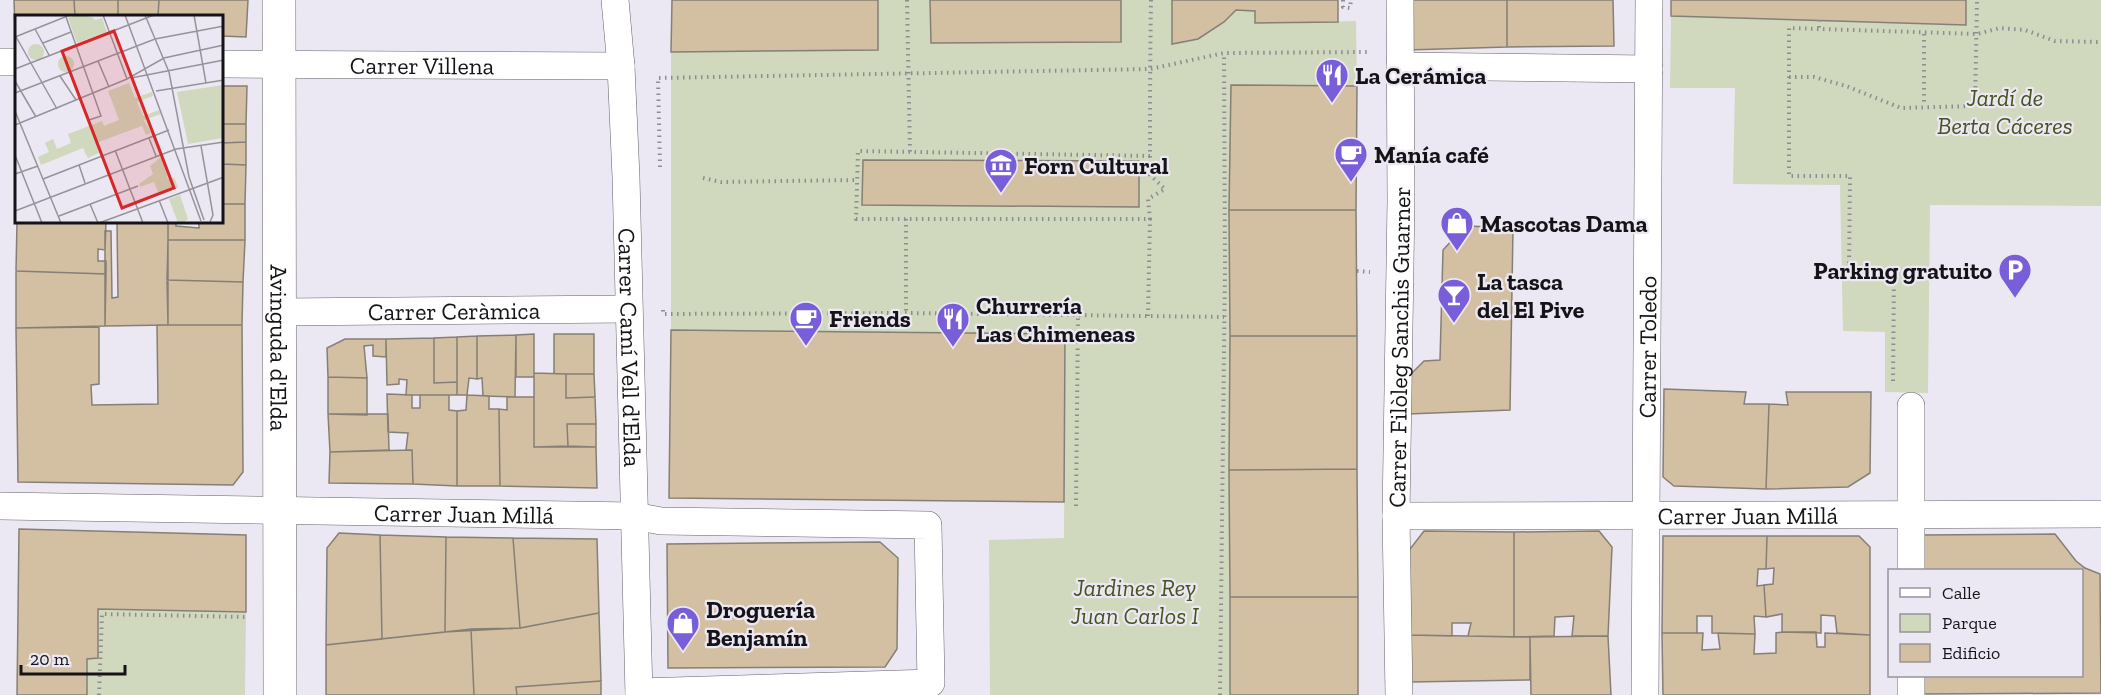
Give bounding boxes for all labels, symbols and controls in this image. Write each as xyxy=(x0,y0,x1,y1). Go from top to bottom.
inset map xyxy=(15,15,224,224)
street label: Carrer Villena xyxy=(350,50,495,80)
restaurant icon: La Cerámica xyxy=(1314,57,1350,104)
place label: La Cerámica xyxy=(1355,61,1486,90)
park label: Jardí de Berta Cáceres xyxy=(1937,83,2073,140)
cafe icon: Manía café xyxy=(1333,136,1369,183)
place label: Manía café xyxy=(1374,140,1489,169)
museum icon: Forn Cultural xyxy=(983,147,1019,194)
place label: Forn Cultural xyxy=(1024,151,1169,180)
street label: Carrer Filòleg Sanchis Guarner xyxy=(1382,186,1416,508)
shop icon: Mascotas Dama xyxy=(1439,205,1475,252)
place label: Mascotas Dama xyxy=(1480,209,1648,238)
street label: Carrer Camí Vell d'Elda xyxy=(613,228,648,468)
parking icon: Parking gratuito xyxy=(1997,252,2033,299)
place label: Parking gratuito xyxy=(1813,256,1992,285)
street label: Avinguda d'Elda xyxy=(265,265,294,432)
place label: La tasca del El Pive xyxy=(1477,267,1585,324)
street label: Carrer Toledo xyxy=(1632,276,1662,418)
bar icon: La tasca del El Pive xyxy=(1436,277,1472,324)
place label: Churrería Las Chimeneas xyxy=(976,291,1135,348)
street label: Carrer Ceràmica xyxy=(368,295,541,326)
cafe icon: Friends xyxy=(788,300,824,347)
restaurant icon: Churrería Las Chimeneas xyxy=(935,301,971,348)
place label: Friends xyxy=(829,304,911,333)
street label: Carrer Juan Millá xyxy=(374,497,555,529)
street label: Carrer Juan Millá xyxy=(1658,500,1839,530)
legend xyxy=(1888,569,2083,677)
park label: Jardines Rey Juan Carlos I xyxy=(1070,573,1200,630)
text: Calle xyxy=(1942,582,1980,604)
place label: Droguería Benjamín xyxy=(706,595,815,652)
shop icon: Droguería Benjamín xyxy=(665,605,701,652)
text: Parque xyxy=(1942,612,1997,634)
scale bar xyxy=(21,638,124,676)
text: Edificio xyxy=(1942,642,2000,664)
text: 20 m xyxy=(30,648,70,670)

